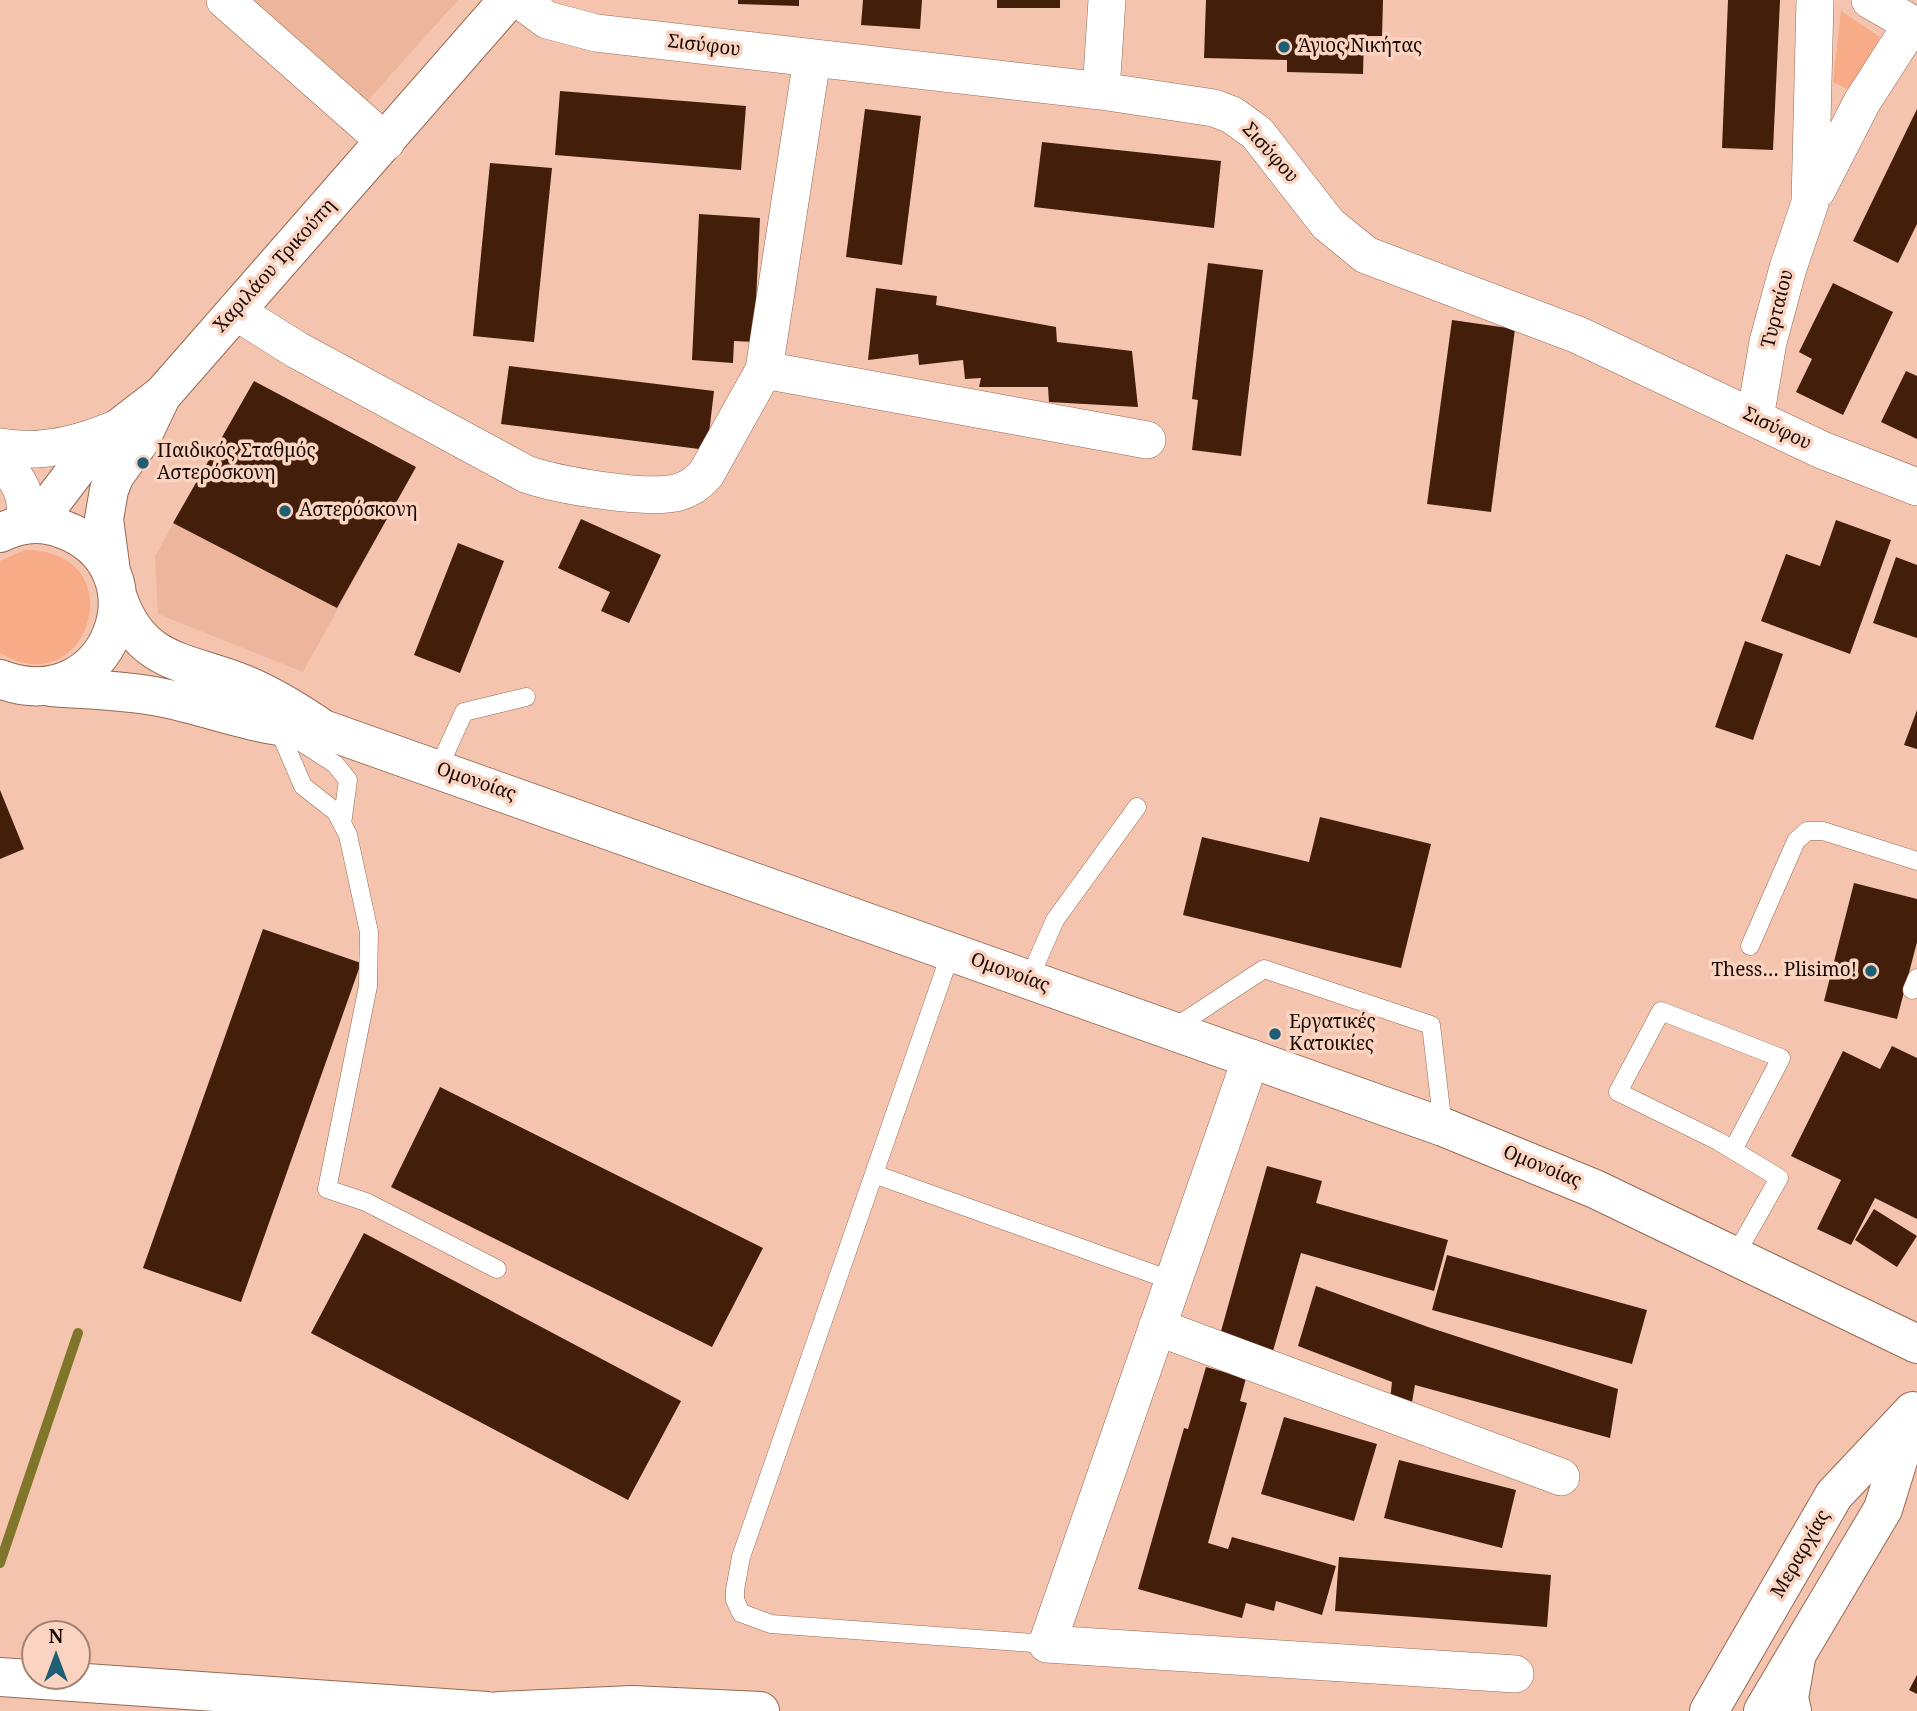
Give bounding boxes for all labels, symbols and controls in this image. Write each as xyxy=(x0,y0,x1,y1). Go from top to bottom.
street label: Σισύφου xyxy=(666,30,742,62)
place label: Άγιος Νικήτας xyxy=(1298,36,1422,58)
marker: Άγιος Νικήτας xyxy=(1276,39,1292,55)
street label: Σισύφου xyxy=(1237,118,1303,188)
street label: Χαριλάου Τρικούπη xyxy=(209,195,341,337)
street label: Τυρταίου xyxy=(1757,268,1799,350)
street label: Σισύφου xyxy=(1739,403,1815,455)
place label: Παιδικός Σταθμός Αστερόσκονη xyxy=(157,441,316,485)
marker: Παιδικός Σταθμός Αστερόσκονη xyxy=(135,455,151,471)
place label: Αστερόσκονη xyxy=(299,500,417,522)
marker: Αστερόσκονη xyxy=(277,503,293,519)
street label: Ομονοίας xyxy=(433,758,519,806)
street label: Ομονοίας xyxy=(967,948,1053,998)
place label: Thess… Plisimo! xyxy=(1711,960,1857,982)
marker: Thess… Plisimo! xyxy=(1863,963,1879,979)
place label: Εργατικές Κατοικίες xyxy=(1289,1012,1376,1056)
marker: Εργατικές Κατοικίες xyxy=(1267,1026,1283,1042)
street label: Ομονοίας xyxy=(1499,1141,1585,1193)
street label: Μεραρχίας xyxy=(1767,1506,1835,1602)
north arrow xyxy=(21,1620,91,1690)
text: N xyxy=(49,1623,63,1649)

